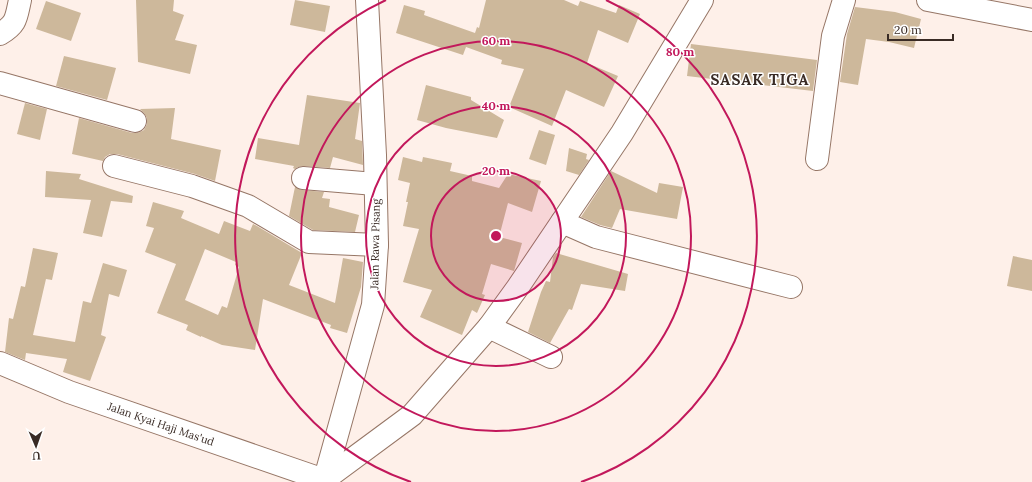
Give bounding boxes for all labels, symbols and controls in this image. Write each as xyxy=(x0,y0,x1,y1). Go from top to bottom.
scale bar xyxy=(888,16,953,42)
text: 20 m xyxy=(894,22,922,37)
text: 60 m xyxy=(482,33,510,48)
text: 80 m xyxy=(666,44,694,59)
district label: SASAK TIGA xyxy=(711,70,809,89)
text: 40 m xyxy=(482,98,510,113)
text: 20 m xyxy=(482,163,510,178)
street label: Jalan Rawa Pisang xyxy=(367,198,383,291)
centre of rings xyxy=(489,229,503,243)
street label: Jalan Kyai Haji Mas'ud xyxy=(105,399,217,449)
north arrow xyxy=(16,426,56,466)
text: U xyxy=(31,449,41,463)

